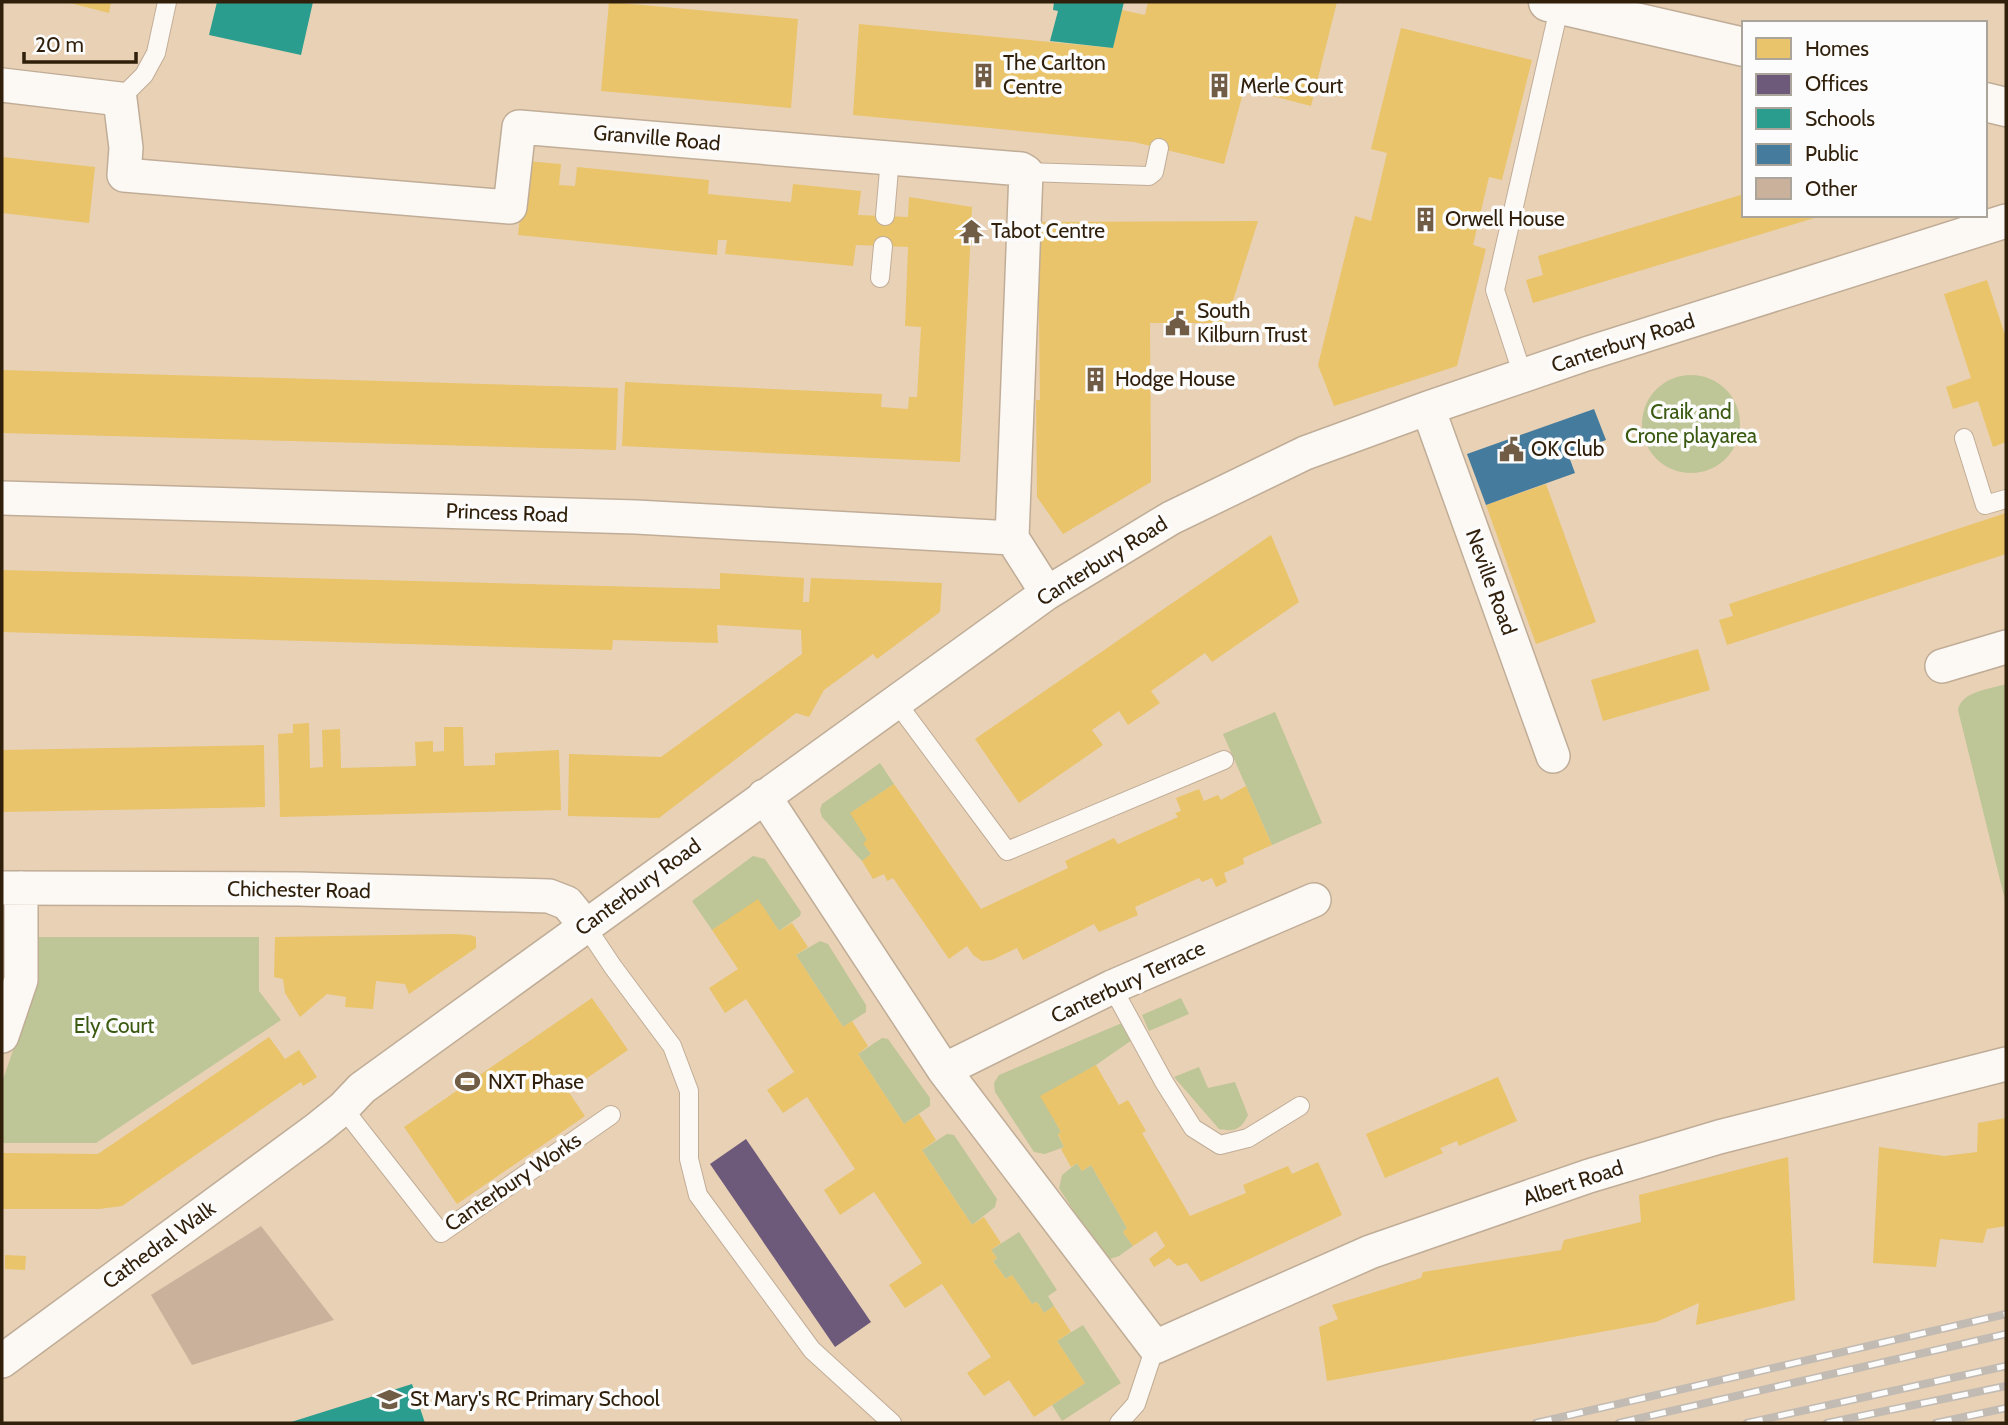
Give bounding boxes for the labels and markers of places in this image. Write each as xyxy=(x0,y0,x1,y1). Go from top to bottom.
place label: The Carlton Centre xyxy=(1003,50,1106,99)
building icon: The Carlton Centre xyxy=(969,61,997,89)
building icon: Merle Court xyxy=(1206,72,1234,100)
place label: Merle Court xyxy=(1240,73,1343,98)
building icon: Orwell House xyxy=(1411,205,1439,233)
place label: Orwell House xyxy=(1445,206,1565,231)
temple icon: Tabot Centre xyxy=(957,217,985,245)
place label: Tabot Centre xyxy=(991,218,1105,243)
place label: South Kilburn Trust xyxy=(1197,298,1307,347)
public building icon: South Kilburn Trust xyxy=(1163,309,1191,337)
building icon: Hodge House xyxy=(1081,365,1109,393)
place label: Hodge House xyxy=(1115,366,1235,391)
public building icon: OK Club xyxy=(1497,435,1525,463)
place label: OK Club xyxy=(1531,436,1604,461)
sports icon: NXT Phase xyxy=(454,1068,482,1096)
place label: NXT Phase xyxy=(488,1069,584,1094)
school or university icon: St Mary's RC Primary School xyxy=(376,1385,404,1413)
place label: St Mary's RC Primary School xyxy=(410,1386,660,1411)

